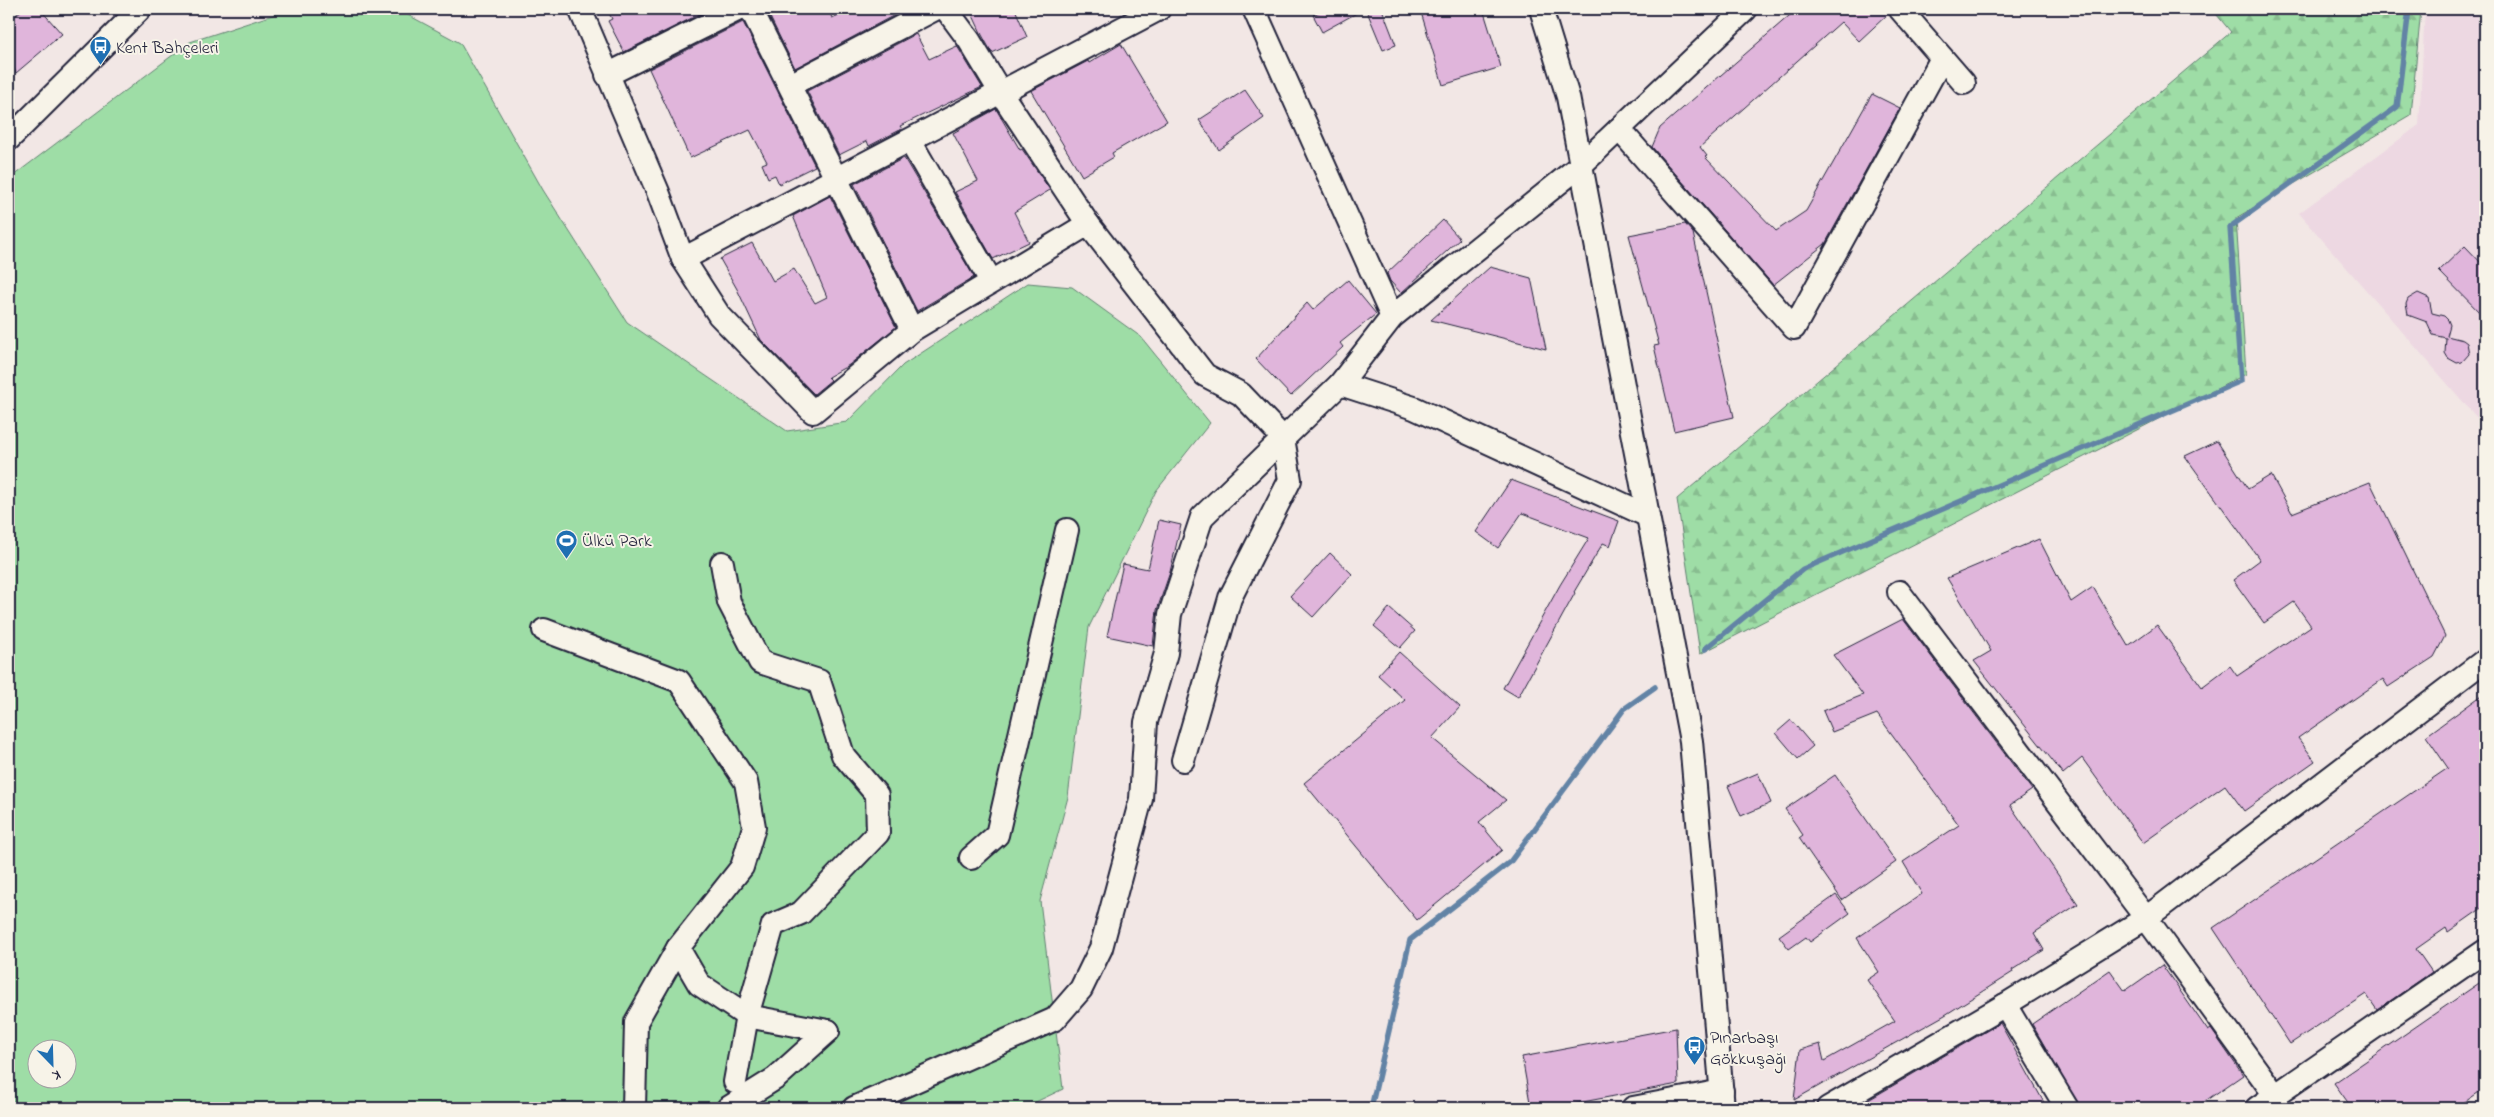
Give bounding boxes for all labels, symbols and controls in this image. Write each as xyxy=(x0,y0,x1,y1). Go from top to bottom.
bus stop icon: Kent Bahçeleri xyxy=(88,35,112,66)
place label: Kent Bahçeleri xyxy=(116,36,219,62)
sports icon: Ülkü Park xyxy=(554,528,578,559)
place label: Ülkü Park xyxy=(582,529,652,555)
place label: Pınarbaşı Gökkuşağı xyxy=(1710,1026,1786,1074)
bus stop icon: Pınarbaşı Gökkuşağı xyxy=(1682,1035,1706,1066)
north arrow xyxy=(28,1040,78,1090)
text: K xyxy=(48,1064,64,1086)

